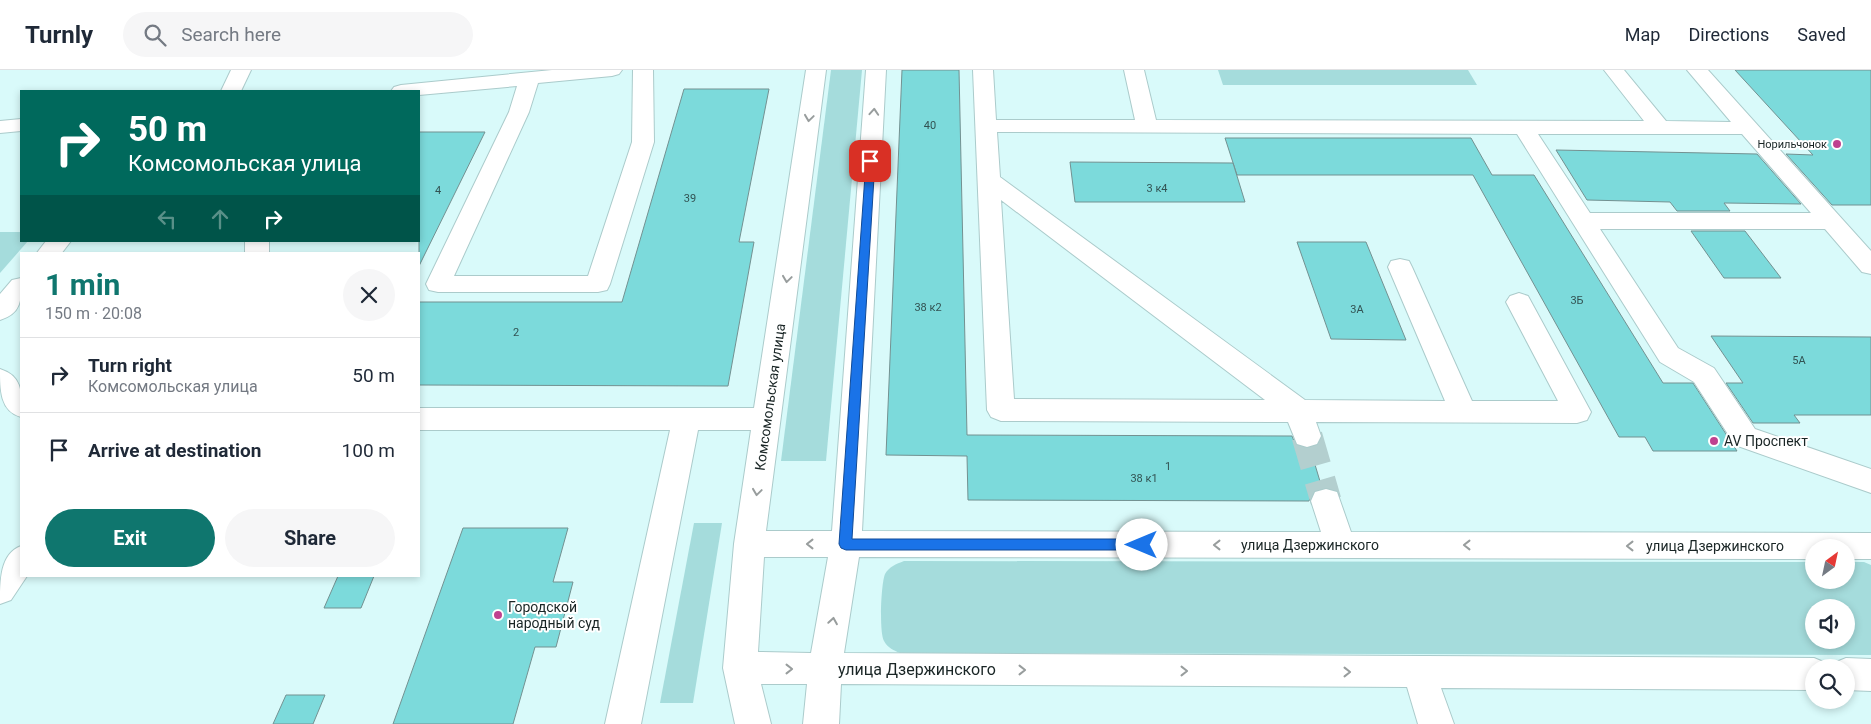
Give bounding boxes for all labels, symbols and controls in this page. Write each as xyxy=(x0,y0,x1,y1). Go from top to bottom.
search box xyxy=(123,12,473,57)
text: Turnly xyxy=(25,21,93,49)
icon: search xyxy=(141,21,169,49)
text: Search here xyxy=(181,23,281,46)
text: Map xyxy=(1625,24,1660,45)
text: Directions xyxy=(1688,24,1769,45)
text: Saved xyxy=(1797,24,1846,45)
one-way arrow xyxy=(868,107,879,115)
text: 50 m xyxy=(128,109,207,150)
icon: right xyxy=(45,110,110,175)
one-way arrow xyxy=(804,115,815,123)
house number: 40 xyxy=(924,119,936,132)
place label: Норильчонок xyxy=(1757,138,1827,151)
marker: Норильчонок xyxy=(1831,138,1843,150)
pin xyxy=(849,140,891,182)
icon: arrive xyxy=(856,147,884,175)
text: Комсомольская улица xyxy=(128,151,361,176)
house number: 3 к4 xyxy=(1146,182,1168,195)
house number: 4 xyxy=(435,184,441,197)
house number: 39 xyxy=(684,192,696,205)
icon: left xyxy=(153,205,181,233)
icon: ahead xyxy=(206,205,234,233)
icon: right xyxy=(259,205,287,233)
text: 1 min xyxy=(45,267,120,302)
button: close xyxy=(343,269,395,321)
one-way arrow xyxy=(782,275,792,284)
house number: 3Б xyxy=(1570,294,1584,307)
house number: 38 к2 xyxy=(914,301,942,314)
house number: 3А xyxy=(1350,303,1365,316)
text: 150 m · 20:08 xyxy=(45,304,142,323)
street label: Комсомольская улица xyxy=(752,322,788,472)
house number: 2 xyxy=(513,326,519,339)
text: Turn right xyxy=(88,354,172,377)
house number: 5А xyxy=(1792,354,1807,367)
icon: right xyxy=(45,361,73,389)
text: 50 m xyxy=(352,364,395,387)
text: Комсомольская улица xyxy=(88,377,258,396)
place label: AV Проспект xyxy=(1724,433,1808,449)
marker: AV Проспект xyxy=(1708,435,1720,447)
icon: arrive xyxy=(45,436,73,464)
text: Arrive at destination xyxy=(88,439,261,462)
text: 100 m xyxy=(342,439,395,462)
house number: 1 xyxy=(1165,460,1171,473)
house number: 38 к1 xyxy=(1130,472,1158,485)
one-way arrow xyxy=(752,488,762,496)
button: Exit xyxy=(45,509,215,567)
button: Share xyxy=(225,509,395,567)
position arrow xyxy=(1115,518,1167,570)
street label: улица Дзержинского xyxy=(1241,537,1379,553)
street label: улица Дзержинского xyxy=(1646,538,1784,554)
one-way arrow xyxy=(806,539,814,549)
north arrow xyxy=(1805,539,1855,589)
map controls xyxy=(1805,539,1855,709)
one-way arrow xyxy=(1213,540,1221,550)
one-way arrow xyxy=(1463,540,1471,550)
one-way arrow xyxy=(1626,541,1634,551)
place label: Городской народный суд xyxy=(508,599,601,631)
button: sound xyxy=(1805,599,1855,649)
marker: Городской народный суд xyxy=(492,609,504,621)
one-way arrow xyxy=(827,616,838,624)
button: search xyxy=(1805,659,1855,709)
street label: улица Дзержинского xyxy=(838,660,996,679)
one-way arrow xyxy=(786,664,793,674)
one-way arrow xyxy=(1018,665,1026,675)
one-way arrow xyxy=(1180,666,1188,676)
one-way arrow xyxy=(1343,667,1351,677)

